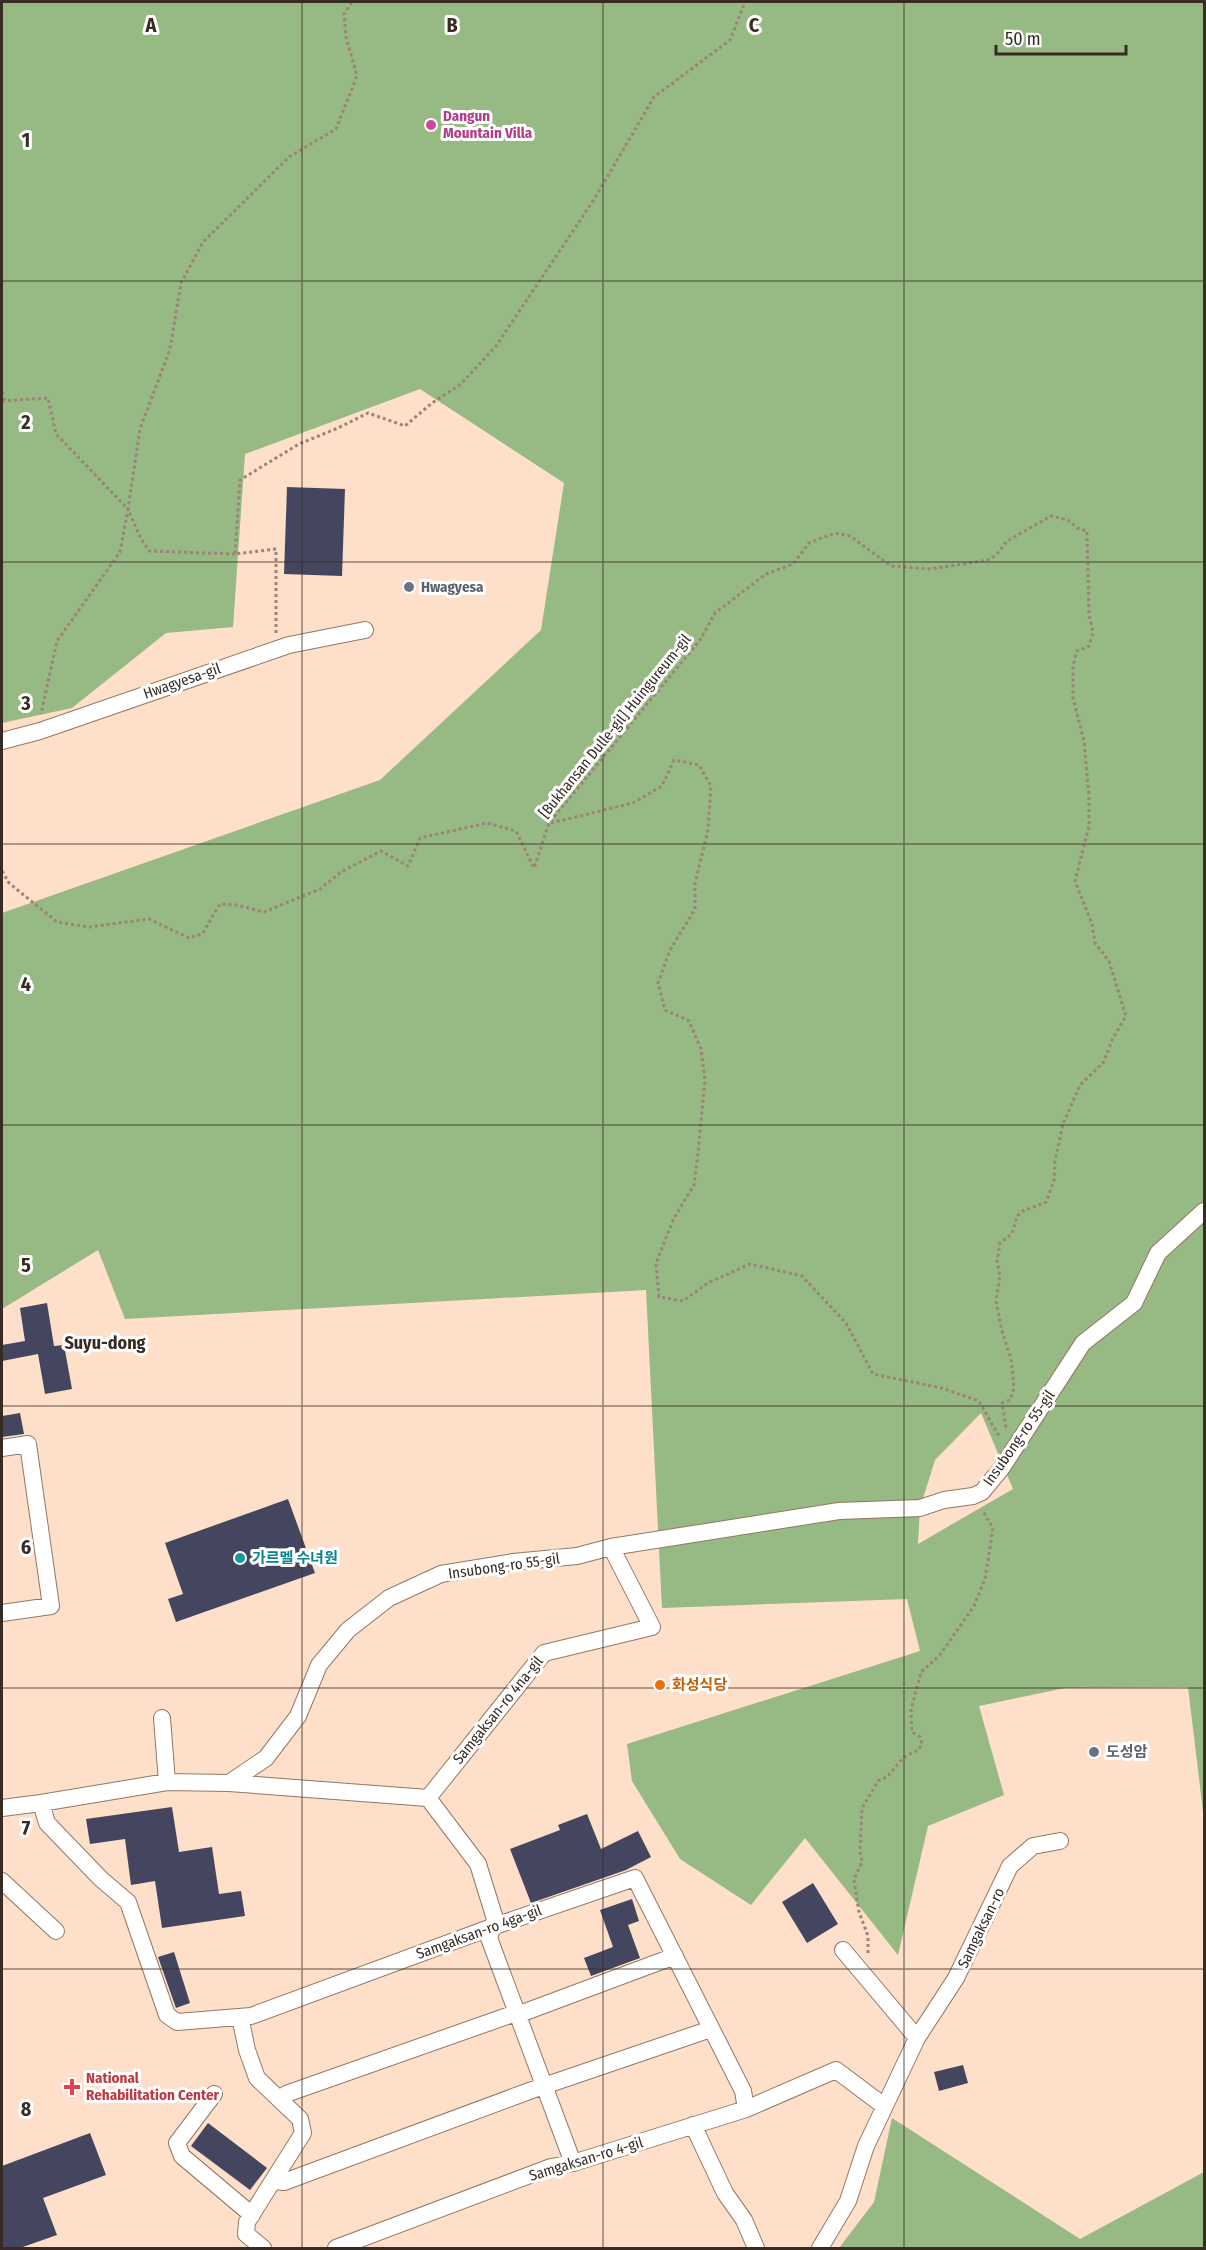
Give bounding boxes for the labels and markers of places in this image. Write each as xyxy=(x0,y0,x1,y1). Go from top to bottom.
place label: Dangun Mountain Villa xyxy=(443,107,533,142)
marker: Dangun Mountain Villa xyxy=(424,118,438,132)
place label: Hwagyesa xyxy=(421,578,484,596)
marker: Hwagyesa xyxy=(402,580,416,594)
place label: 가르멜 수녀원 xyxy=(252,1549,338,1567)
marker: 가르멜 수녀원 xyxy=(233,1551,247,1565)
place label: 화성식당 xyxy=(672,1676,727,1694)
marker: 화성식당 xyxy=(653,1678,667,1692)
place label: 도성암 xyxy=(1106,1743,1148,1761)
marker: 도성암 xyxy=(1087,1745,1101,1759)
place label: National Rehabilitation Center xyxy=(86,2069,220,2104)
marker: National Rehabilitation Center xyxy=(63,2078,81,2096)

